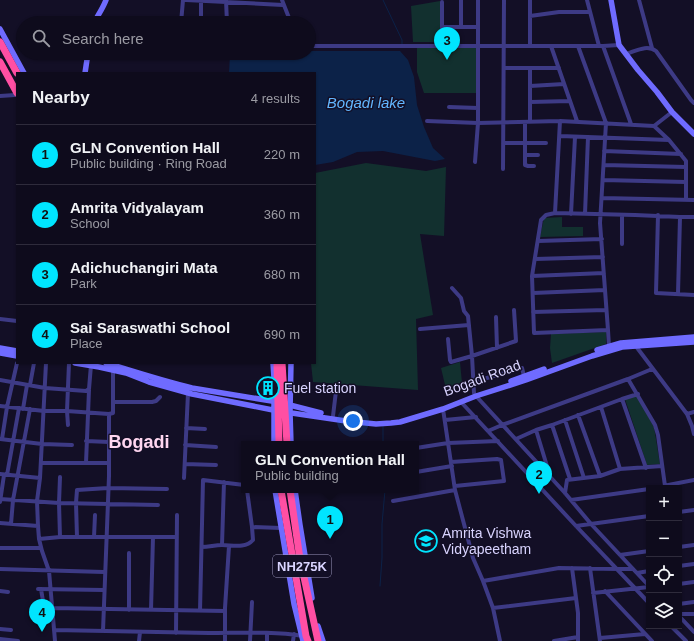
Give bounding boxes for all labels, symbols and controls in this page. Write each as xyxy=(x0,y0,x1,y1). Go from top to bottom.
search box xyxy=(16,16,316,60)
icon: search xyxy=(30,27,52,49)
pin: 3 xyxy=(434,27,460,60)
text: Search here xyxy=(62,30,144,47)
text: Nearby xyxy=(32,88,90,107)
text: 4 results xyxy=(251,91,300,106)
water label: Bogadi lake xyxy=(327,94,405,111)
text: GLN Convention Hall xyxy=(70,139,220,156)
text: 1 xyxy=(41,147,49,162)
text: 220 m xyxy=(264,147,300,162)
text: Public building · Ring Road xyxy=(70,156,227,171)
text: Amrita Vidyalayam xyxy=(70,199,204,216)
text: 2 xyxy=(41,207,49,222)
text: 360 m xyxy=(264,207,300,222)
text: School xyxy=(70,216,110,231)
text: Adichuchangiri Mata xyxy=(70,259,218,276)
text: 3 xyxy=(41,267,49,282)
text: 680 m xyxy=(264,267,300,282)
text: Park xyxy=(70,276,97,291)
text: Sai Saraswathi School xyxy=(70,319,230,336)
text: 4 xyxy=(41,327,49,342)
text: 690 m xyxy=(264,327,300,342)
text: Place xyxy=(70,336,103,351)
street label: Bogadi Road xyxy=(441,357,523,399)
building icon: Fuel station xyxy=(255,375,281,401)
place label: Fuel station xyxy=(284,380,356,396)
your location xyxy=(343,411,363,431)
district label: Bogadi xyxy=(109,432,170,452)
popup xyxy=(241,441,419,493)
text: GLN Convention Hall xyxy=(255,451,405,468)
pin: 2 xyxy=(526,461,552,494)
text: Public building xyxy=(255,468,339,483)
map controls xyxy=(646,485,682,629)
button: + xyxy=(646,485,682,521)
pin: 1 xyxy=(317,506,343,539)
button: − xyxy=(646,521,682,557)
place label: Amrita Vishwa Vidyapeetham xyxy=(442,525,531,557)
school or university icon: Amrita Vishwa Vidyapeetham xyxy=(413,528,439,554)
road number: NH275K xyxy=(273,555,331,577)
button: locate xyxy=(646,557,682,593)
button: layers xyxy=(646,593,682,629)
pin: 4 xyxy=(29,599,55,632)

